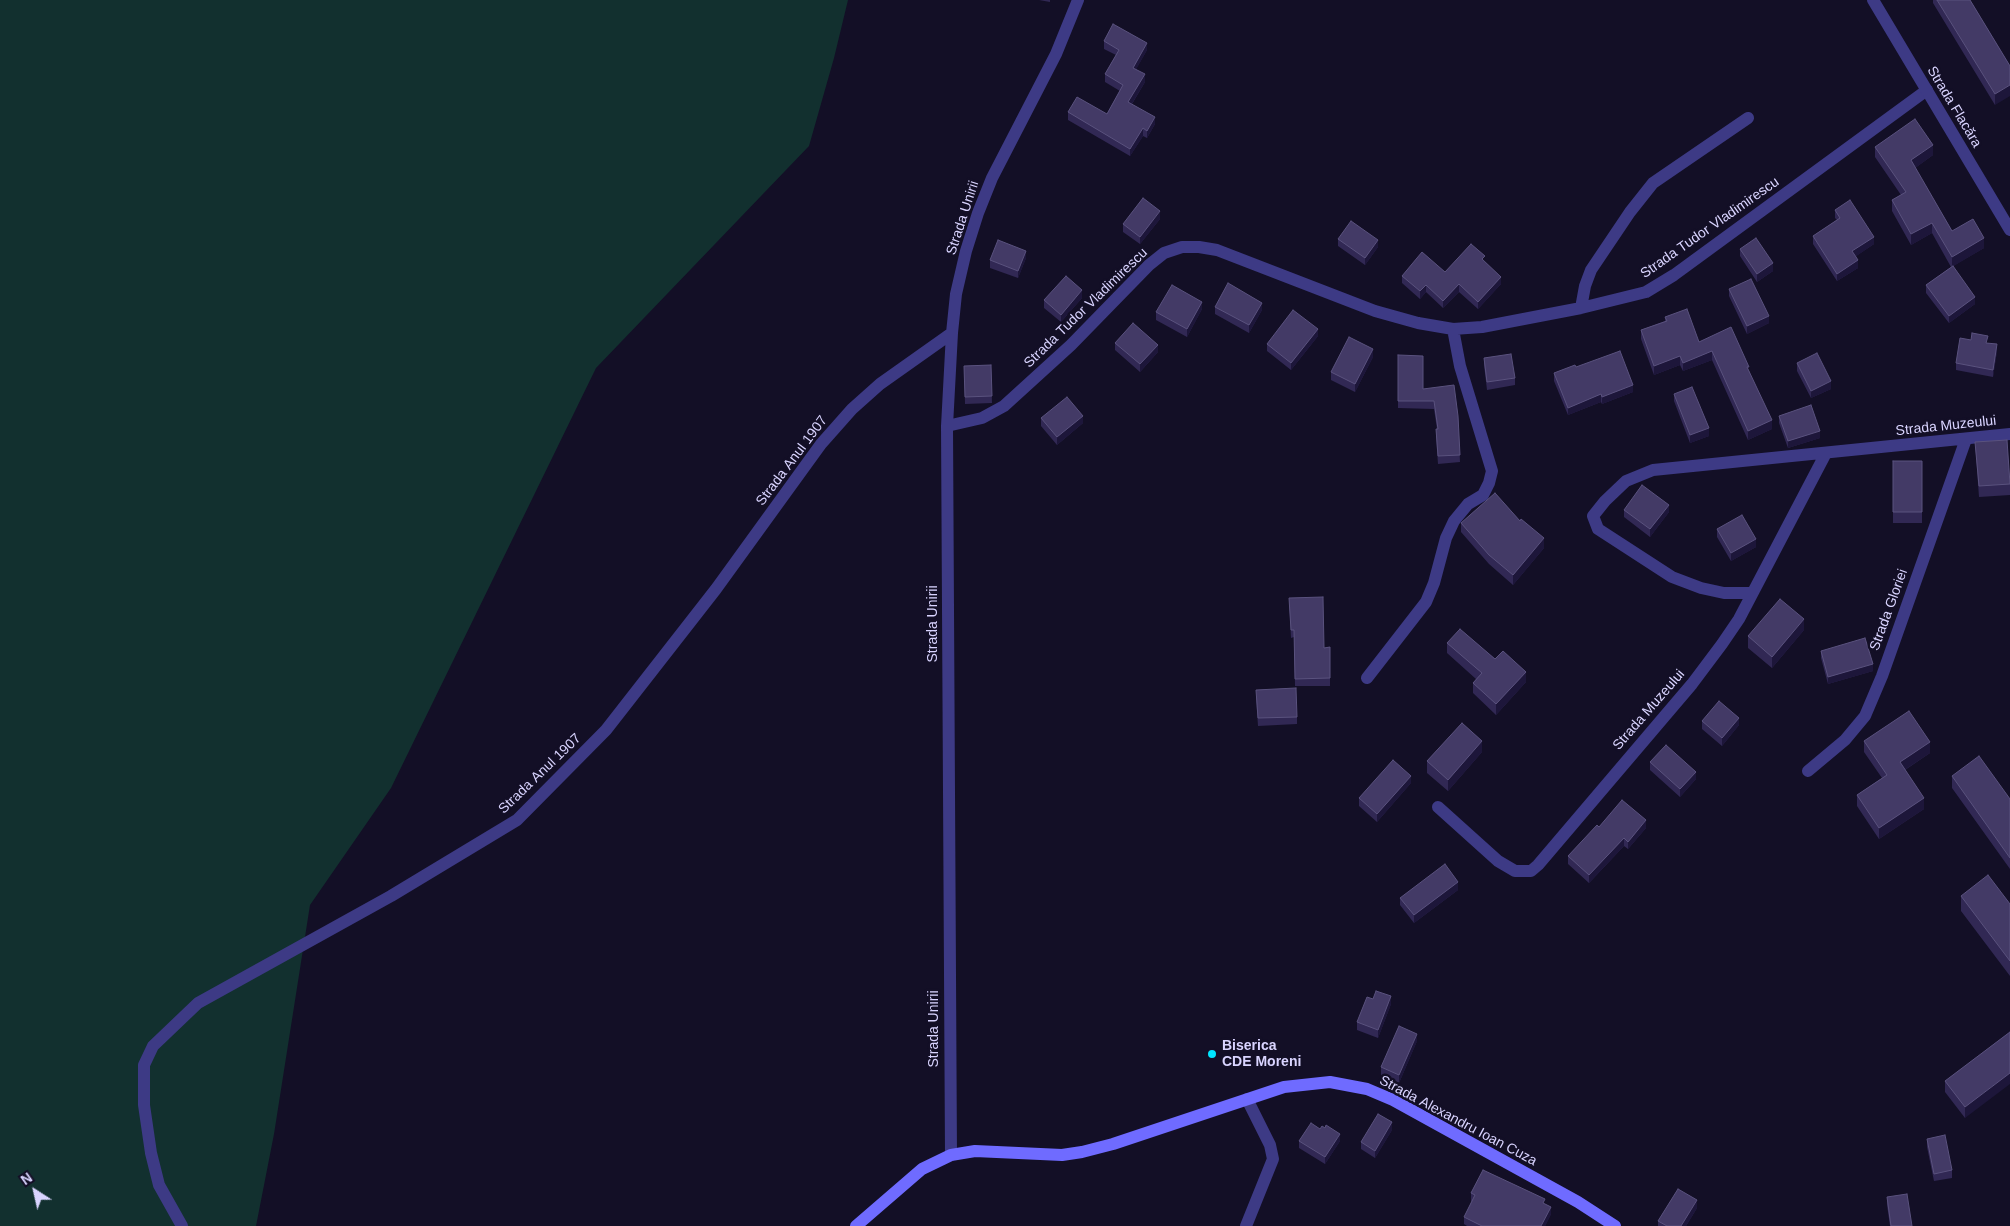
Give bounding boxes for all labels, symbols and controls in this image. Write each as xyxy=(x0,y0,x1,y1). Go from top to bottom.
street label: Strada Flacăra xyxy=(1923,63,1985,151)
street label: Strada Tudor Vladimirescu xyxy=(1638,174,1782,282)
street label: Strada Unirii xyxy=(943,179,983,257)
street label: Strada Tudor Vladimirescu xyxy=(1021,245,1151,371)
street label: Strada Muzeului xyxy=(1895,412,1997,440)
street label: Strada Anul 1907 xyxy=(753,413,831,509)
street label: Strada Gloriei xyxy=(1866,567,1912,653)
street label: Strada Unirii xyxy=(925,585,941,663)
street label: Strada Muzeului xyxy=(1609,666,1689,754)
street label: Strada Anul 1907 xyxy=(495,730,585,818)
street label: Strada Unirii xyxy=(926,990,942,1068)
place label: Biserica CDE Moreni xyxy=(1222,1038,1301,1070)
marker: Biserica CDE Moreni xyxy=(1206,1048,1218,1060)
street label: Strada Alexandru Ioan Cuza xyxy=(1376,1072,1540,1170)
north arrow xyxy=(10,1166,60,1216)
text: N xyxy=(18,1169,35,1188)

